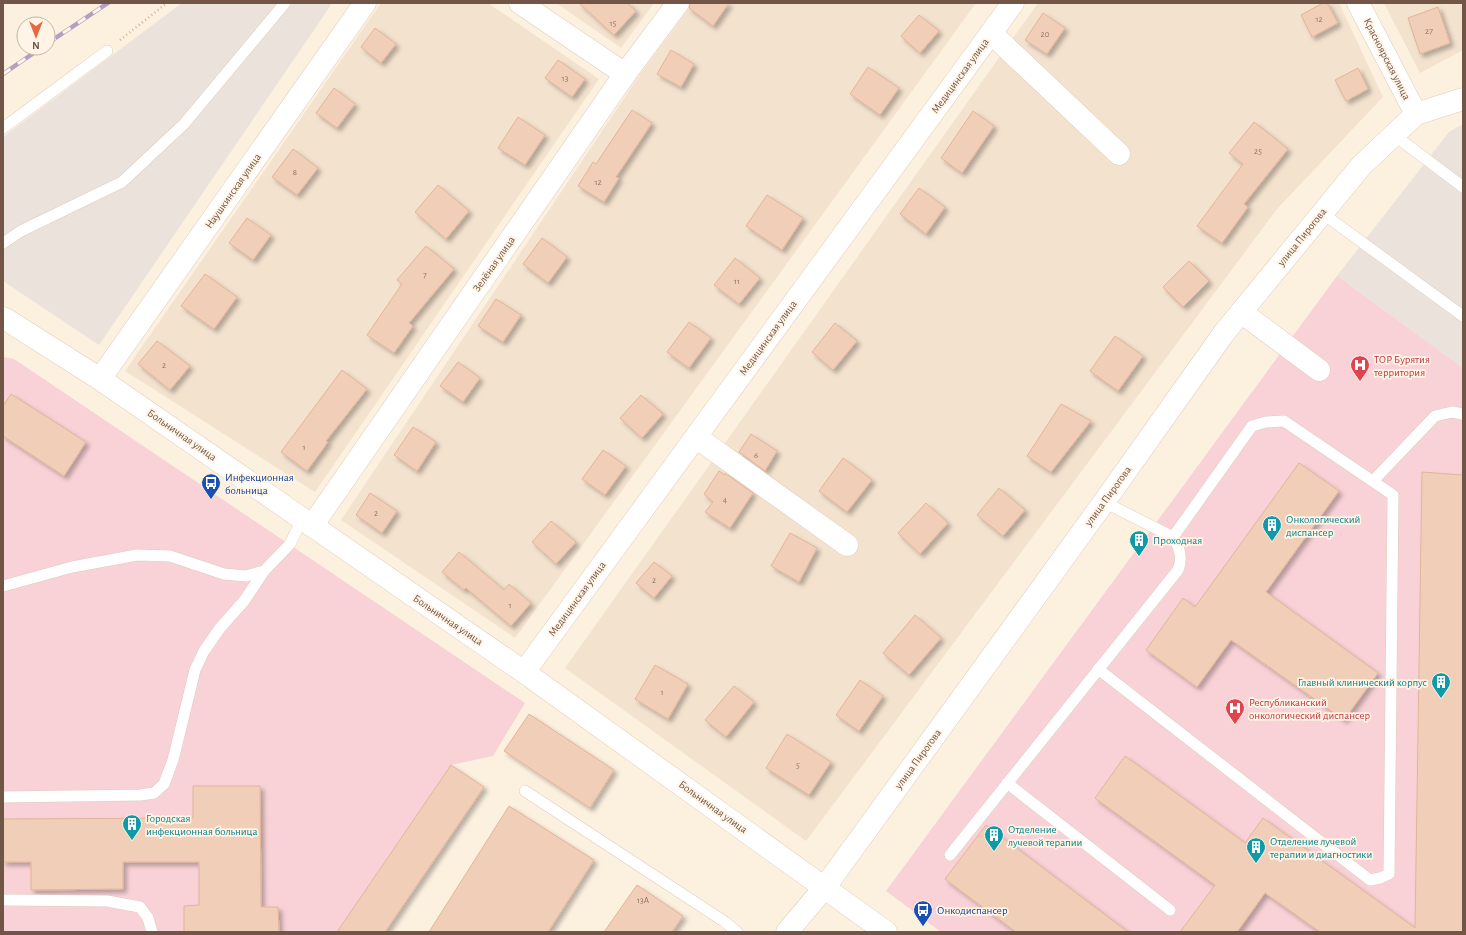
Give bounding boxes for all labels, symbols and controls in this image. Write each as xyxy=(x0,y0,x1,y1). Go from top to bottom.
house number: 12 xyxy=(1315,15,1323,24)
north arrow xyxy=(16,16,56,56)
street label: Красноярская улица xyxy=(1362,16,1412,102)
house number: 15 xyxy=(610,19,617,28)
house number: 27 xyxy=(1425,27,1433,36)
house number: 20 xyxy=(1041,30,1050,39)
street label: Медицинская улица xyxy=(929,36,991,116)
text: N xyxy=(32,40,40,51)
house number: 13 xyxy=(562,74,569,83)
house number: 25 xyxy=(1254,147,1262,156)
street label: Наушкинская улица xyxy=(203,152,263,230)
house number: 8 xyxy=(293,168,297,177)
house number: 12 xyxy=(594,178,602,187)
street label: улица Пирогова xyxy=(1275,206,1329,269)
street label: Зелёная улица xyxy=(471,234,517,294)
house number: 7 xyxy=(423,271,427,280)
house number: 11 xyxy=(734,277,740,286)
street label: Медицинская улица xyxy=(737,298,799,378)
hospital icon: ТОР Бурятия территория xyxy=(1349,354,1371,382)
place label: ТОР Бурятия территория xyxy=(1373,354,1430,378)
house number: 2 xyxy=(162,361,166,370)
street label: Больничная улица xyxy=(145,407,219,463)
house number: 1 xyxy=(302,443,306,452)
house number: 6 xyxy=(754,451,758,460)
street label: улица Пирогова xyxy=(1082,464,1133,529)
bus stop icon: Инфекционная больница xyxy=(200,472,222,500)
place label: Инфекционная больница xyxy=(225,472,294,496)
house number: 4 xyxy=(723,495,728,504)
house number: 2 xyxy=(374,509,378,518)
building icon: Онкологический диспансер xyxy=(1261,514,1283,542)
place label: Онкологический диспансер xyxy=(1286,514,1360,538)
building icon: Проходная xyxy=(1128,529,1150,557)
place label: Проходная xyxy=(1153,535,1202,546)
street label: Медицинская улица xyxy=(546,559,608,639)
house number: 2 xyxy=(652,576,656,585)
street label: Больничная улица xyxy=(411,593,485,647)
house number: 1 xyxy=(508,601,512,610)
building icon: Главный клинический корпус xyxy=(1430,671,1452,699)
place label: Главный клинический корпус xyxy=(1298,677,1427,688)
house number: 1 xyxy=(660,688,664,697)
hospital icon: Республиканский онкологический диспансер xyxy=(1224,697,1246,725)
place label: Республиканский онкологический диспансер xyxy=(1249,697,1371,721)
street label: улица Пирогова xyxy=(892,727,943,792)
house number: 5 xyxy=(796,761,800,770)
street label: Больничная улица xyxy=(677,779,749,835)
building icon: Городская инфекционная больница xyxy=(121,813,143,841)
place label: Городская инфекционная больница xyxy=(146,813,258,837)
building icon: Отделение лучевой терапии xyxy=(983,824,1005,852)
place label: Отделение лучевой терапии xyxy=(1008,824,1082,848)
building icon: Отделение лучевой терапии и диагностики xyxy=(1245,836,1267,864)
place label: Отделение лучевой терапии и диагностики xyxy=(1269,836,1372,860)
house number: 13А xyxy=(637,896,650,905)
bus stop icon: Онкодиспансер xyxy=(912,899,934,927)
place label: Онкодиспансер xyxy=(937,905,1008,916)

